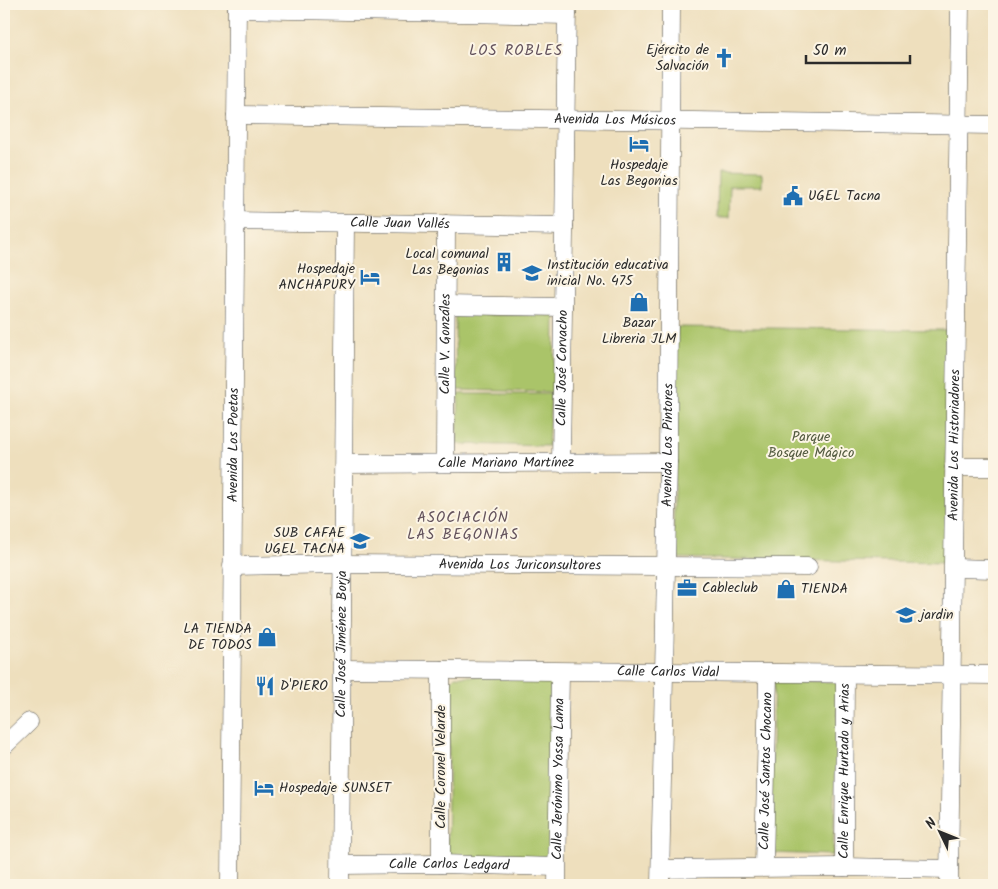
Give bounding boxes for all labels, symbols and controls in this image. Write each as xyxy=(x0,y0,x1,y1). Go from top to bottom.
scale bar xyxy=(806,32,909,64)
district label: LOS ROBLES xyxy=(469,39,563,63)
place label: Ejército de Salvación xyxy=(646,39,710,77)
text: 50 m xyxy=(813,39,847,63)
church icon: Ejército de Salvación xyxy=(713,47,735,69)
street label: Avenida Los Músicos xyxy=(554,108,676,132)
hotel icon: Hospedaje Las Begonias xyxy=(628,133,650,155)
place label: Hospedaje Las Begonias xyxy=(600,154,678,192)
public building icon: UGEL Tacna xyxy=(782,185,804,207)
place label: UGEL Tacna xyxy=(808,185,881,207)
street label: Calle Juan Vallés xyxy=(350,212,450,235)
place label: Local comunal Las Begonias xyxy=(405,243,490,281)
building icon: Local comunal Las Begonias xyxy=(493,251,515,273)
place label: Institución educativa inicial No. 475 xyxy=(547,254,669,292)
place label: Hospedaje ANCHAPURY xyxy=(279,258,356,296)
school or university icon: Institución educativa inicial No. 475 xyxy=(521,262,543,284)
hotel icon: Hospedaje ANCHAPURY xyxy=(359,266,381,288)
shop icon: Bazar Libreria JLM xyxy=(628,291,650,313)
street label: Calle V. Gonzáles xyxy=(434,293,457,395)
street label: Calle José Corvacho xyxy=(550,310,574,426)
place label: Bazar Libreria JLM xyxy=(602,312,676,350)
street label: Avenida Los Historiadores xyxy=(943,369,966,521)
street label: Avenida Los Pintores xyxy=(656,383,680,507)
street label: Avenida Los Poetas xyxy=(222,388,245,502)
park label: Parque Bosque Mágico xyxy=(768,426,854,464)
street label: Calle Mariano Martínez xyxy=(438,452,574,474)
district label: ASOCIACIÓN LAS BEGONIAS xyxy=(407,506,519,547)
place label: SUB CAFAE UGEL TACNA xyxy=(264,522,346,560)
school or university icon: SUB CAFAE UGEL TACNA xyxy=(349,530,371,552)
street label: Avenida Los Juriconsultores xyxy=(439,554,601,577)
street label: Calle José Jiménez Borja xyxy=(330,570,353,718)
office icon: Cableclub xyxy=(676,577,698,599)
place label: Cableclub xyxy=(702,577,758,599)
shop icon: TIENDA xyxy=(775,578,797,600)
place label: TIENDA xyxy=(801,578,848,600)
school or university icon: jardin xyxy=(895,604,917,626)
place label: jardin xyxy=(917,604,954,626)
place label: LA TIENDA DE TODOS xyxy=(183,618,253,656)
shop icon: LA TIENDA DE TODOS xyxy=(256,626,278,648)
street label: Calle Carlos Vidal xyxy=(617,661,720,683)
restaurant icon: D'PIERO xyxy=(254,675,276,697)
place label: D'PIERO xyxy=(280,675,328,697)
street label: Calle Enrique Hurtado y Arias xyxy=(833,683,856,859)
street label: Calle José Santos Chocano xyxy=(753,692,779,850)
street label: Calle Jerónimo Yossa Lama xyxy=(546,698,571,860)
street label: Calle Coronel Velarde xyxy=(430,704,452,829)
hotel icon: Hospedaje SUNSET xyxy=(253,777,275,799)
place label: Hospedaje SUNSET xyxy=(279,777,393,799)
north arrow xyxy=(916,806,966,856)
text: N xyxy=(920,813,942,835)
street label: Calle Carlos Ledgard xyxy=(389,853,511,877)

